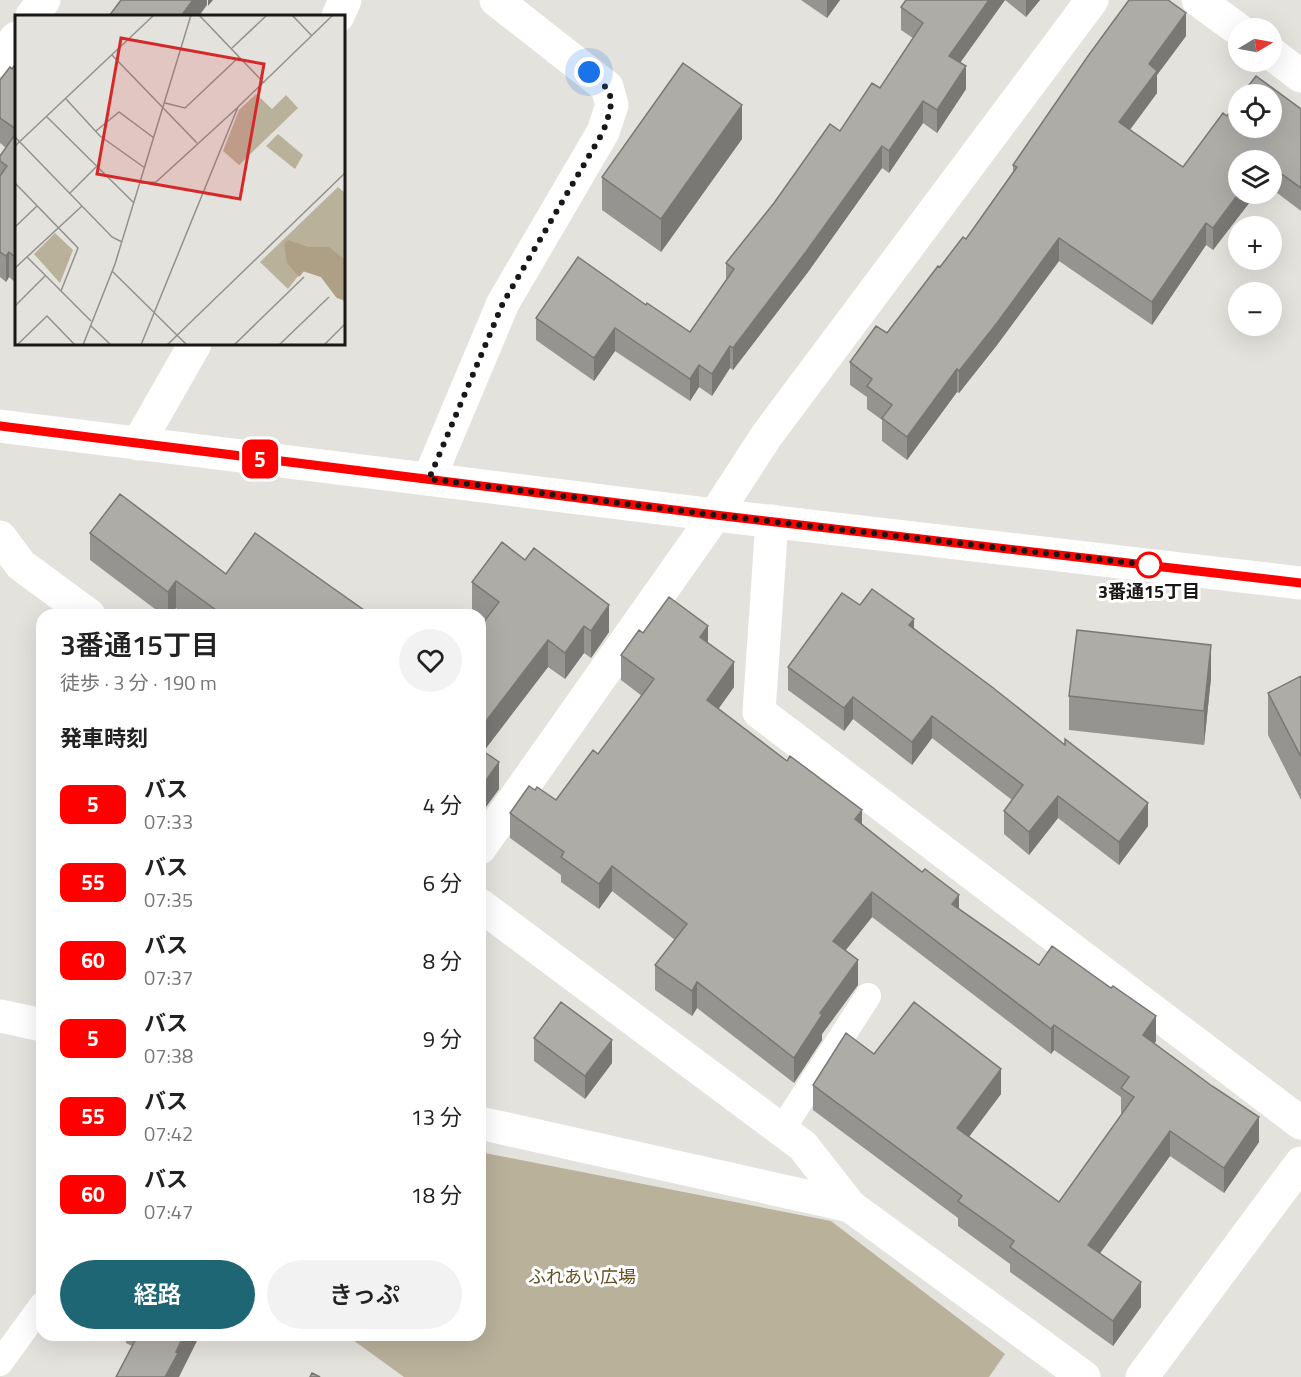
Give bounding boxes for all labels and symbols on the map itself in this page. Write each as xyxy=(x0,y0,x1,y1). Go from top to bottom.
inset map xyxy=(15,15,345,345)
north arrow xyxy=(1228,18,1282,72)
your location xyxy=(574,57,604,87)
line badge: 5 xyxy=(240,440,280,478)
marker: 3番通15丁目 xyxy=(1136,552,1162,578)
place label: 3番通15丁目 xyxy=(1098,578,1200,605)
park label: ふれあい広場 xyxy=(528,1263,636,1290)

